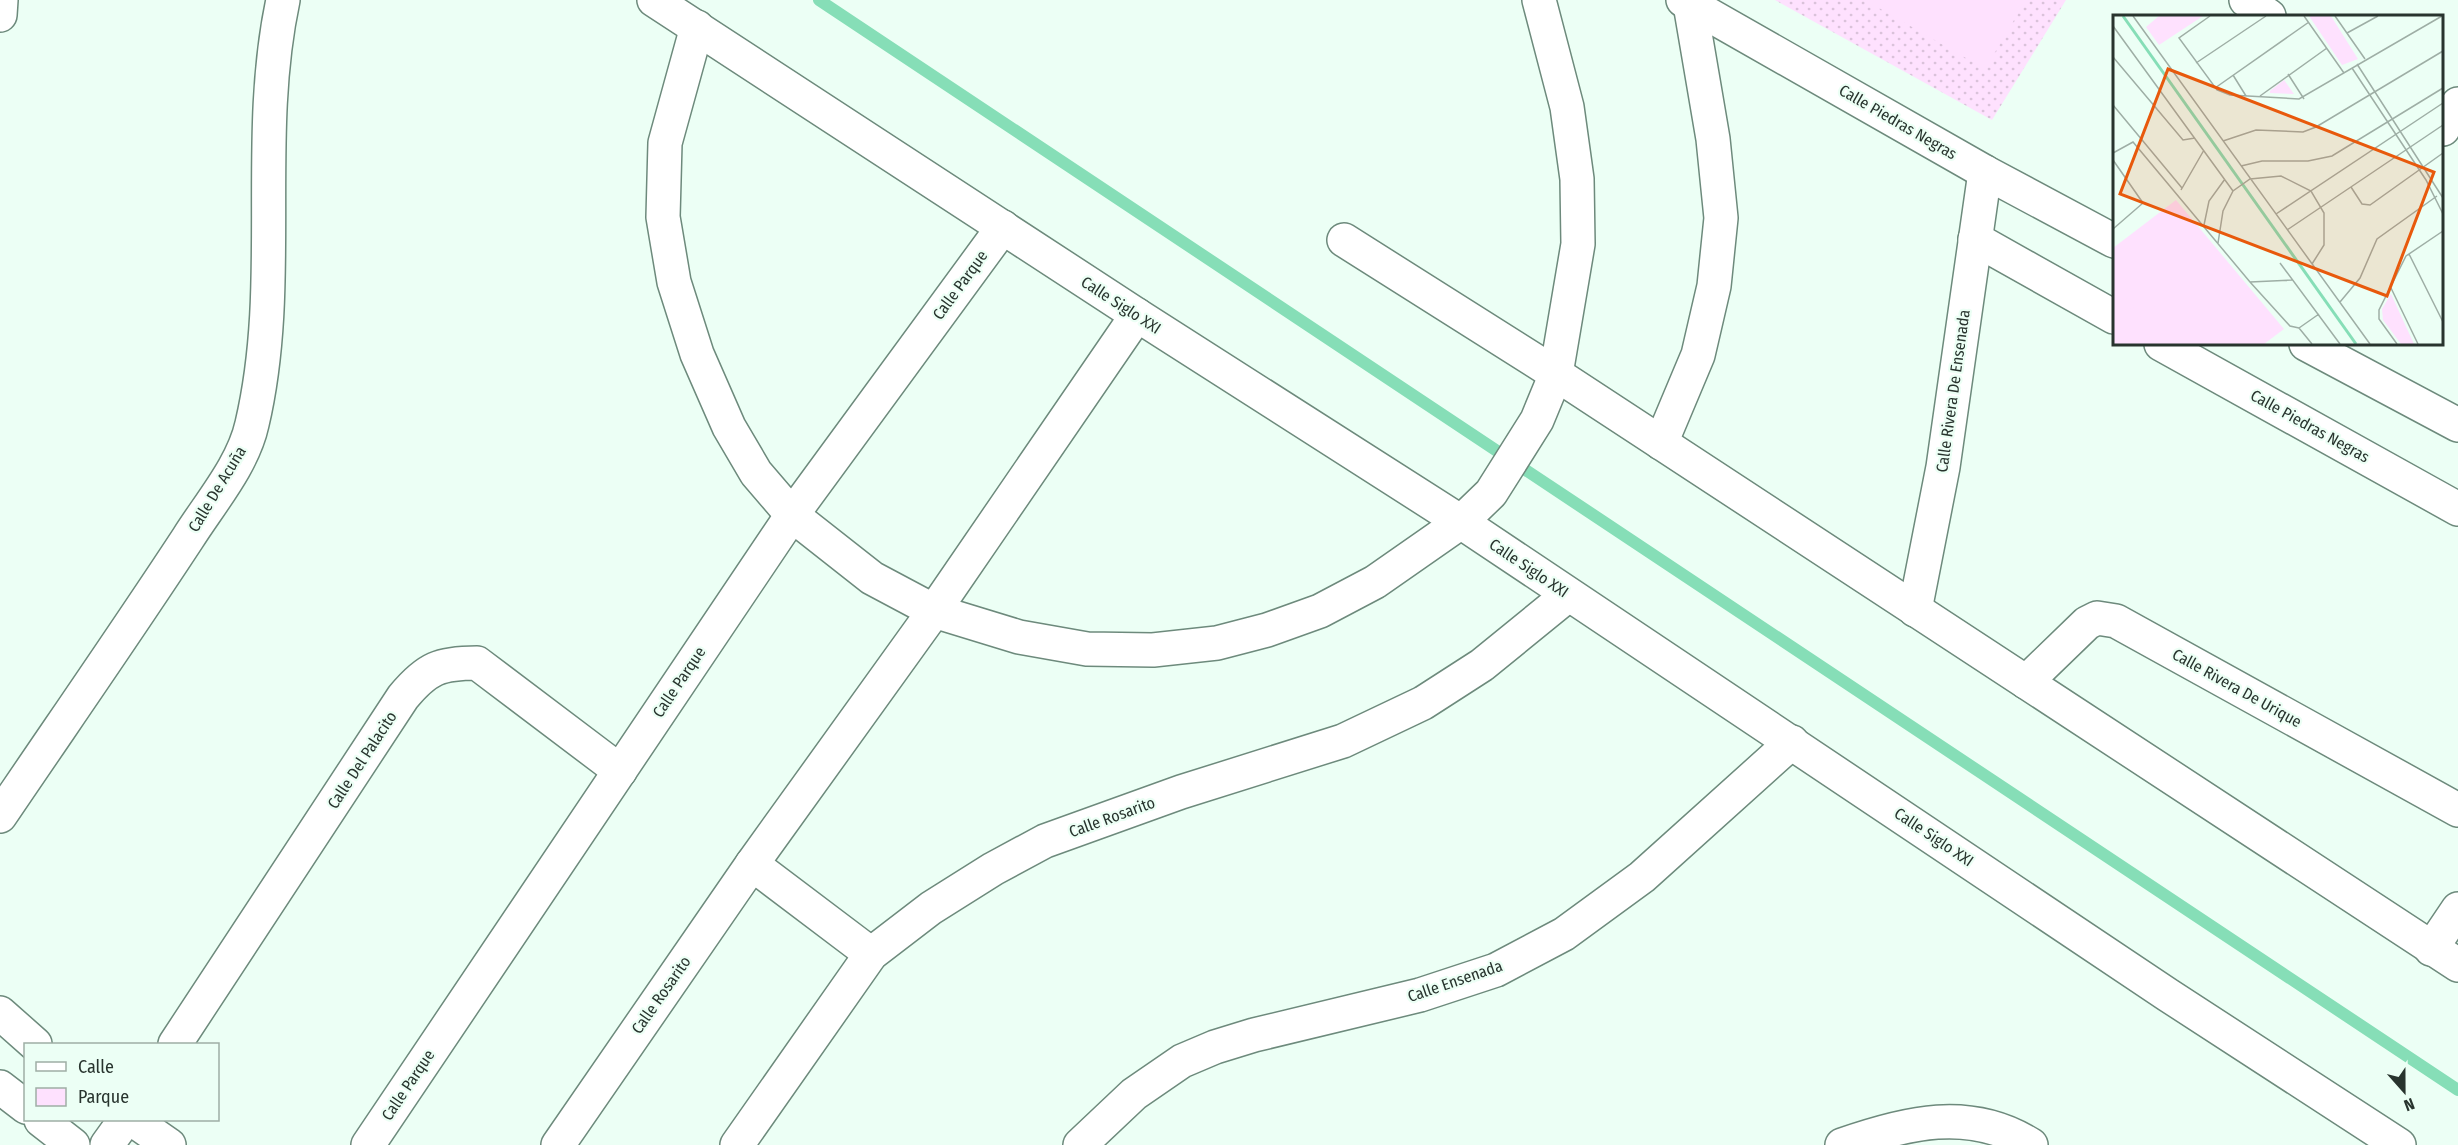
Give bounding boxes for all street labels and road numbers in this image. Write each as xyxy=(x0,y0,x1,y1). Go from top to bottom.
street label: Calle Piedras Negras xyxy=(1836,81,1960,163)
street label: Calle Parque xyxy=(928,247,992,323)
street label: Calle Siglo XXI xyxy=(1078,272,1164,338)
street label: Calle Rivera De Ensenada xyxy=(1932,308,1974,474)
street label: Calle Piedras Negras xyxy=(2247,386,2373,467)
street label: Calle De Acuña xyxy=(184,443,250,535)
street label: Calle Siglo XXI xyxy=(1486,535,1572,601)
street label: Calle Parque xyxy=(648,643,710,721)
street label: Calle Rivera De Urique xyxy=(2169,645,2305,731)
street label: Calle Del Palacito xyxy=(323,708,401,812)
street label: Calle Rosarito xyxy=(1066,793,1158,841)
street label: Calle Siglo XXI xyxy=(1891,804,1977,870)
street label: Calle Rosarito xyxy=(627,953,695,1037)
street label: Calle Ensenada xyxy=(1405,956,1505,1006)
street label: Calle Parque xyxy=(377,1046,439,1124)

